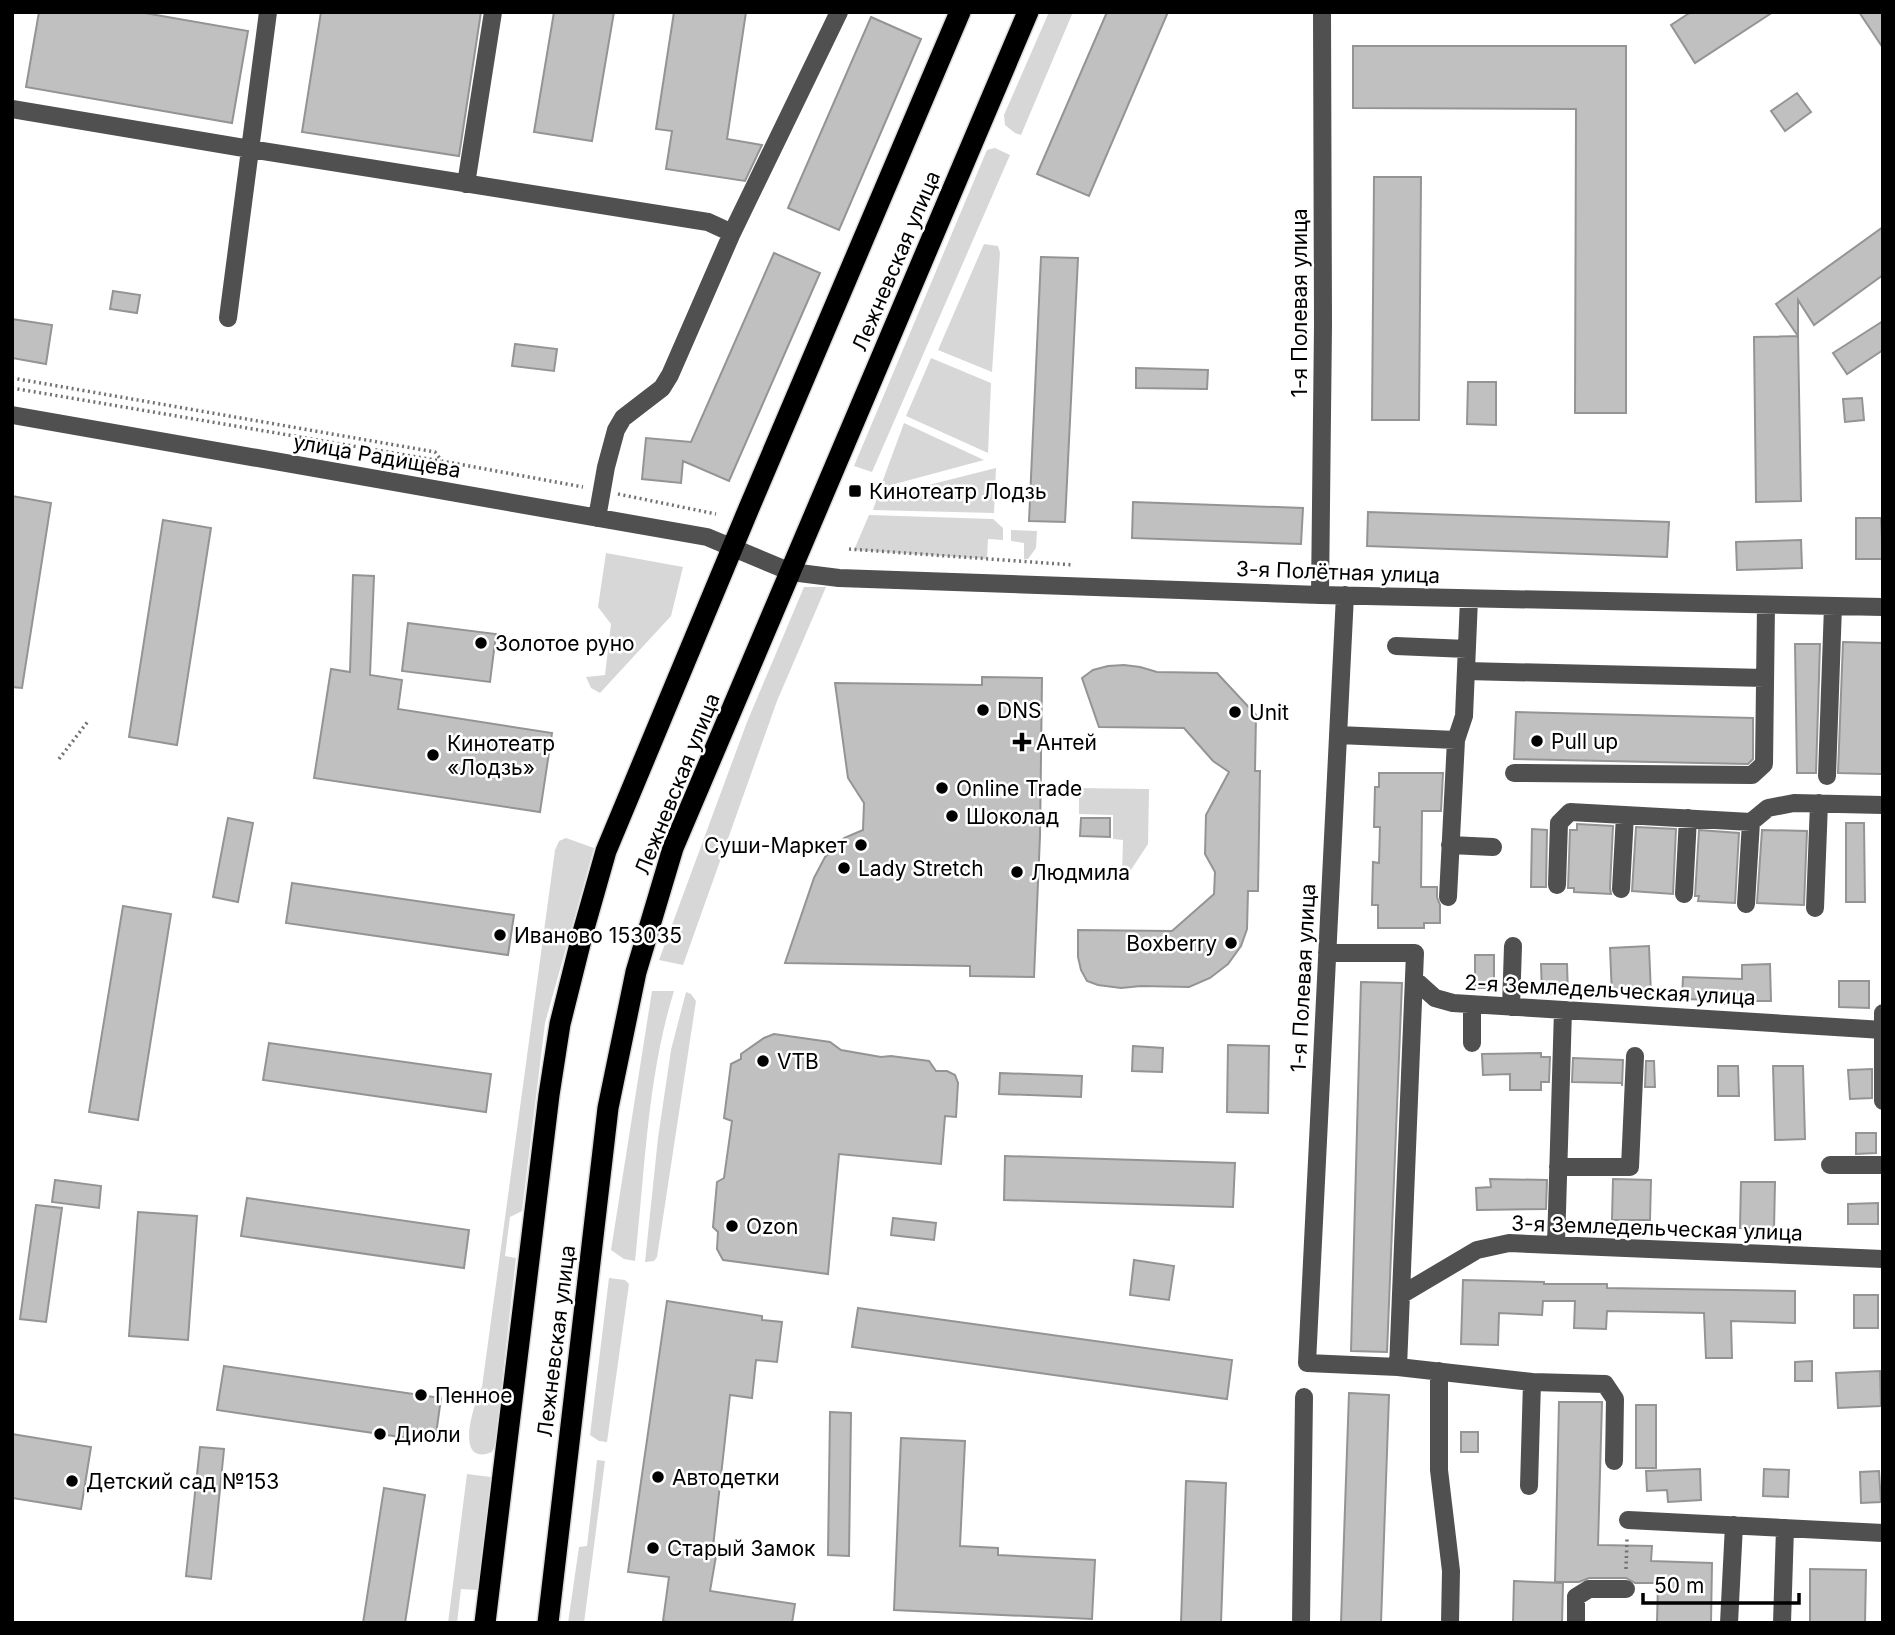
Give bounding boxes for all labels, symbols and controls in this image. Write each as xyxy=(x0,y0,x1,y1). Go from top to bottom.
street label: Лежневская улица xyxy=(847,167,945,355)
street label: 1-я Полевая улица xyxy=(1287,208,1312,398)
street label: улица Радищева xyxy=(291,429,463,483)
place label: Кинотеатр Лодзь xyxy=(869,479,1047,504)
marker: Кинотеатр Лодзь xyxy=(847,483,863,499)
street label: 3-я Полётная улица xyxy=(1236,556,1440,588)
place label: Золотое руно xyxy=(495,631,635,656)
marker: Золотое руно xyxy=(473,635,489,651)
street label: Лежневская улица xyxy=(629,690,725,878)
place label: DNS xyxy=(997,698,1041,723)
place label: Unit xyxy=(1249,700,1289,725)
marker: DNS xyxy=(975,702,991,718)
marker: Unit xyxy=(1227,704,1243,720)
place label: Pull up xyxy=(1551,729,1618,754)
place label: Антей xyxy=(1036,730,1097,755)
place label: Кинотеатр «Лодзь» xyxy=(447,731,555,780)
marker: Pull up xyxy=(1529,733,1545,749)
marker: Антей xyxy=(1014,734,1030,750)
marker: Кинотеатр «Лодзь» xyxy=(425,747,441,763)
place label: Online Trade xyxy=(956,776,1082,801)
marker: Online Trade xyxy=(934,780,950,796)
place label: Шоколад xyxy=(966,804,1059,829)
marker: Шоколад xyxy=(944,808,960,824)
place label: Суши-Маркет xyxy=(704,833,847,858)
marker: Суши-Маркет xyxy=(853,837,869,853)
place label: Lady Stretch xyxy=(858,856,984,881)
marker: Lady Stretch xyxy=(836,860,852,876)
place label: Людмила xyxy=(1031,860,1130,885)
marker: Людмила xyxy=(1009,864,1025,880)
street label: 1-я Полевая улица xyxy=(1286,883,1320,1073)
place label: Иваново 153035 xyxy=(514,923,682,948)
marker: Иваново 153035 xyxy=(492,927,508,943)
place label: Boxberry xyxy=(1126,931,1217,956)
marker: Boxberry xyxy=(1223,935,1239,951)
street label: 2-я Земледельческая улица xyxy=(1464,970,1756,1010)
place label: VTB xyxy=(777,1049,819,1074)
marker: VTB xyxy=(755,1053,771,1069)
street label: 3-я Земледельческая улица xyxy=(1511,1210,1803,1246)
place label: Ozon xyxy=(746,1214,798,1239)
marker: Ozon xyxy=(724,1218,740,1234)
street label: Лежневская улица xyxy=(532,1243,580,1439)
place label: Пенное xyxy=(435,1383,513,1408)
marker: Пенное xyxy=(413,1387,429,1403)
place label: Диоли xyxy=(394,1422,461,1447)
marker: Диоли xyxy=(372,1426,388,1442)
place label: Автодетки xyxy=(672,1465,780,1490)
place label: Детский сад №153 xyxy=(86,1469,279,1494)
marker: Автодетки xyxy=(650,1469,666,1485)
marker: Детский сад №153 xyxy=(64,1473,80,1489)
place label: Старый Замок xyxy=(667,1536,816,1561)
marker: Старый Замок xyxy=(645,1540,661,1556)
scale bar xyxy=(1643,1562,1799,1606)
text: 50 m xyxy=(1654,1573,1704,1598)

